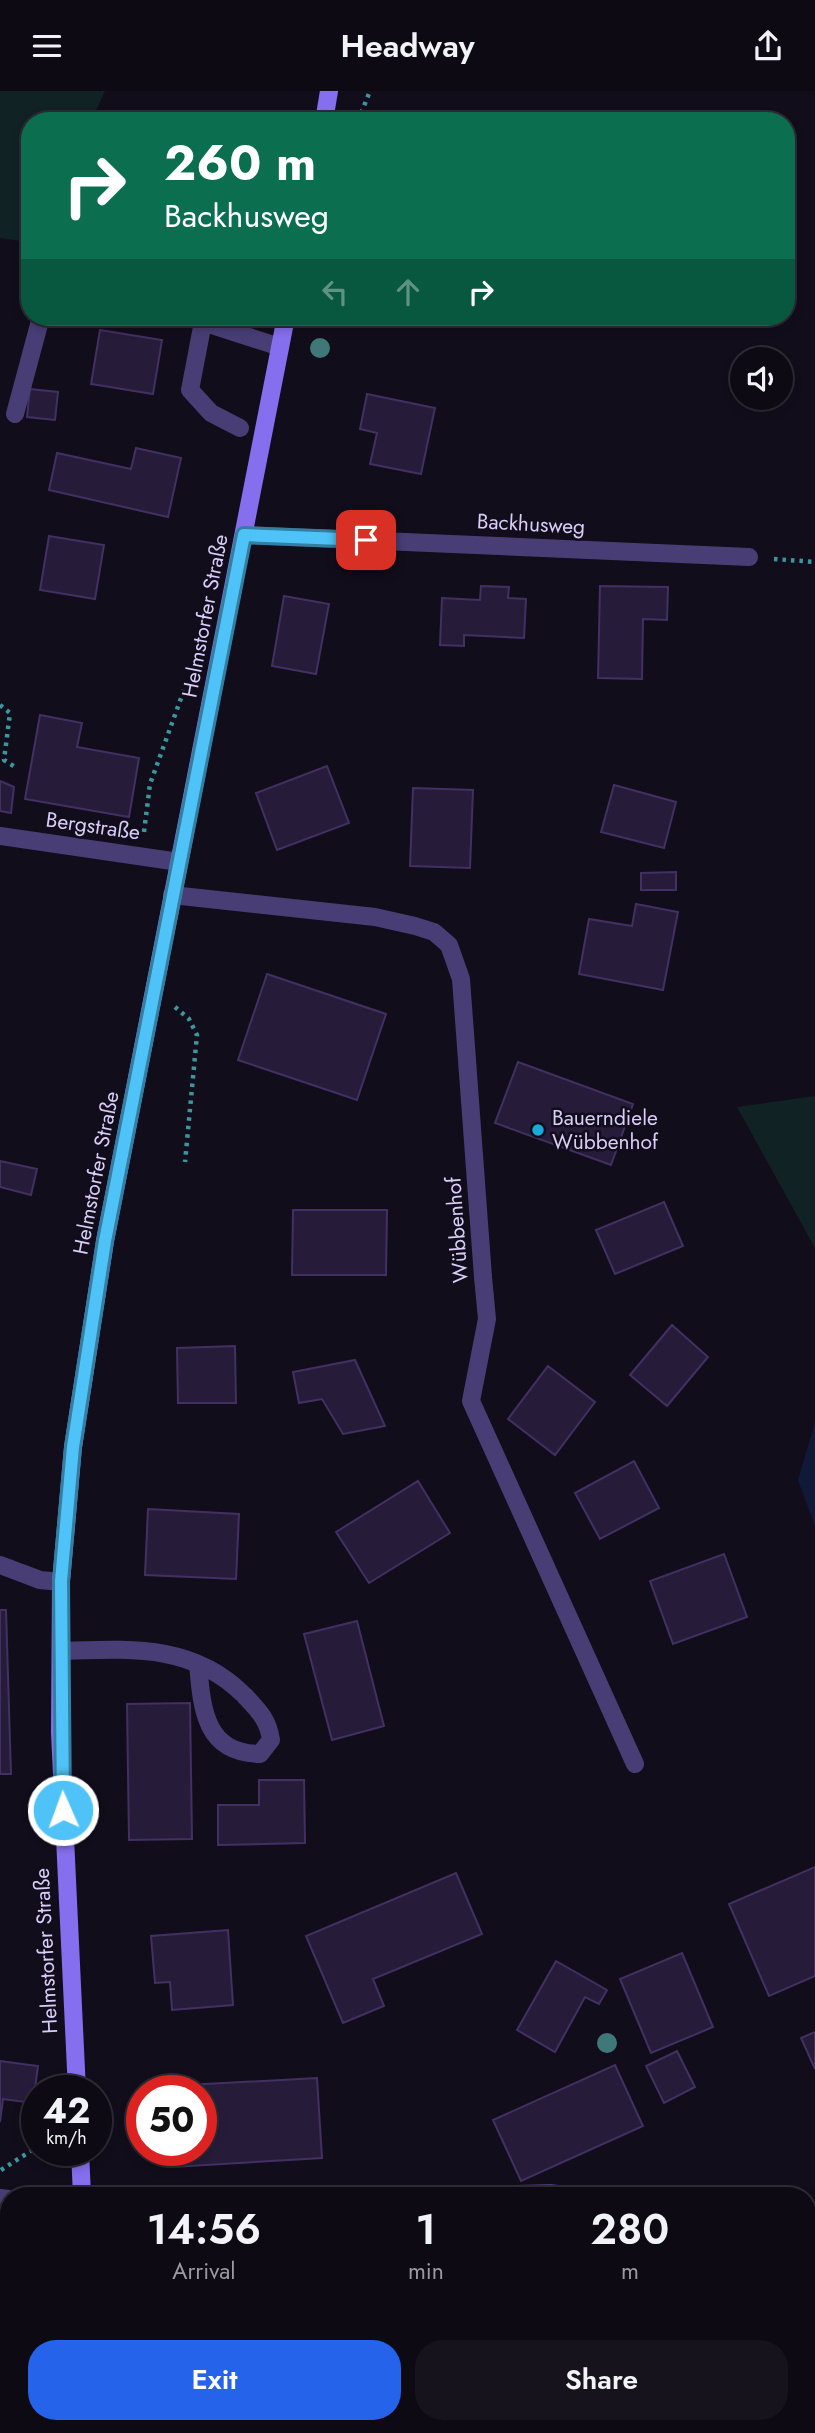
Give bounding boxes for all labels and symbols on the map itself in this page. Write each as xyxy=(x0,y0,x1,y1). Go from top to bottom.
street label: Backhusweg xyxy=(476,506,586,542)
pin xyxy=(336,510,396,570)
street label: Helmstorfer Straße xyxy=(174,531,236,700)
street label: Bergstraße xyxy=(44,805,142,847)
street label: Helmstorfer Straße xyxy=(65,1088,127,1257)
place label: Bauerndiele Wübbenhof xyxy=(552,1103,659,1157)
marker: Bauerndiele Wübbenhof xyxy=(530,1122,546,1138)
street label: Wübbenhof xyxy=(438,1175,476,1284)
position arrow xyxy=(26,1773,100,1847)
street label: Helmstorfer Straße xyxy=(27,1867,65,2035)
speed limit sign: 50 xyxy=(126,2075,217,2166)

